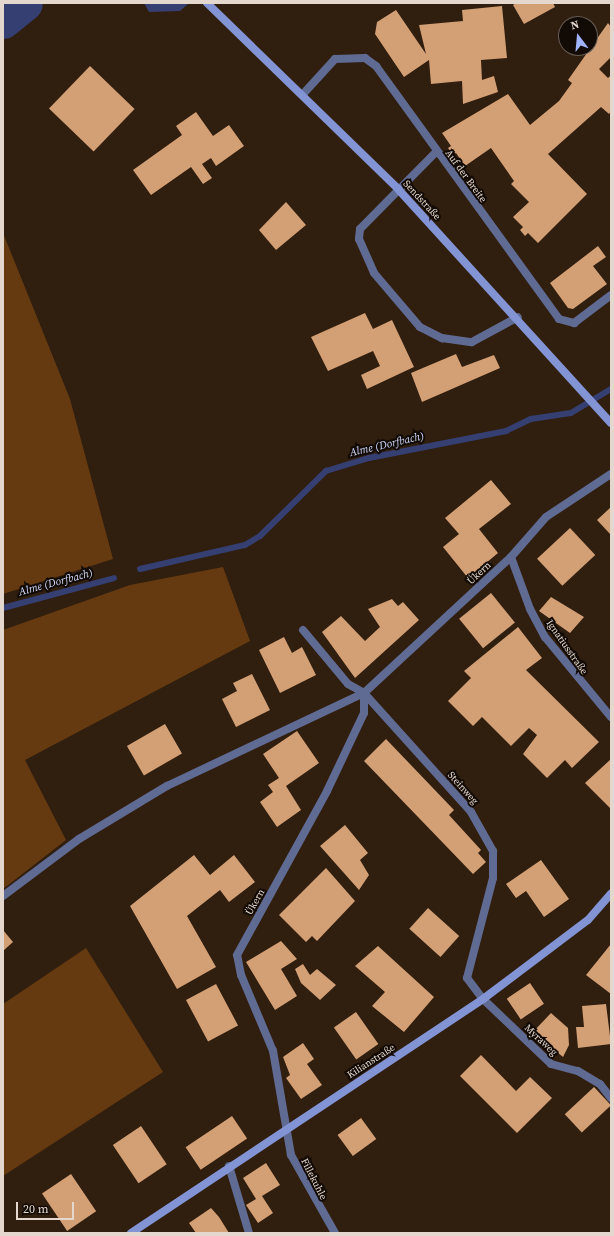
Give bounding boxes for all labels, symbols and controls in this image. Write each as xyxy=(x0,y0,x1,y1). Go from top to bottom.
north arrow xyxy=(558,16,598,56)
text: N xyxy=(569,17,581,33)
street label: Auf der Breite xyxy=(443,147,489,205)
street label: Sendstraße xyxy=(401,178,443,222)
water label: Alme (Dorfbach) xyxy=(348,430,426,460)
street label: Ükern xyxy=(465,559,493,587)
water label: Alme (Dorfbach) xyxy=(17,567,95,599)
street label: Ignatiusstraße xyxy=(544,617,590,677)
street label: Steinweg xyxy=(445,769,481,807)
street label: Ükern xyxy=(243,887,267,917)
street label: Myraweg xyxy=(522,1022,560,1058)
street label: Kilianstraße xyxy=(345,1041,397,1081)
street label: Fillekuhle xyxy=(298,1156,330,1202)
scale bar xyxy=(18,1194,76,1220)
text: 20 m xyxy=(23,1201,49,1217)

